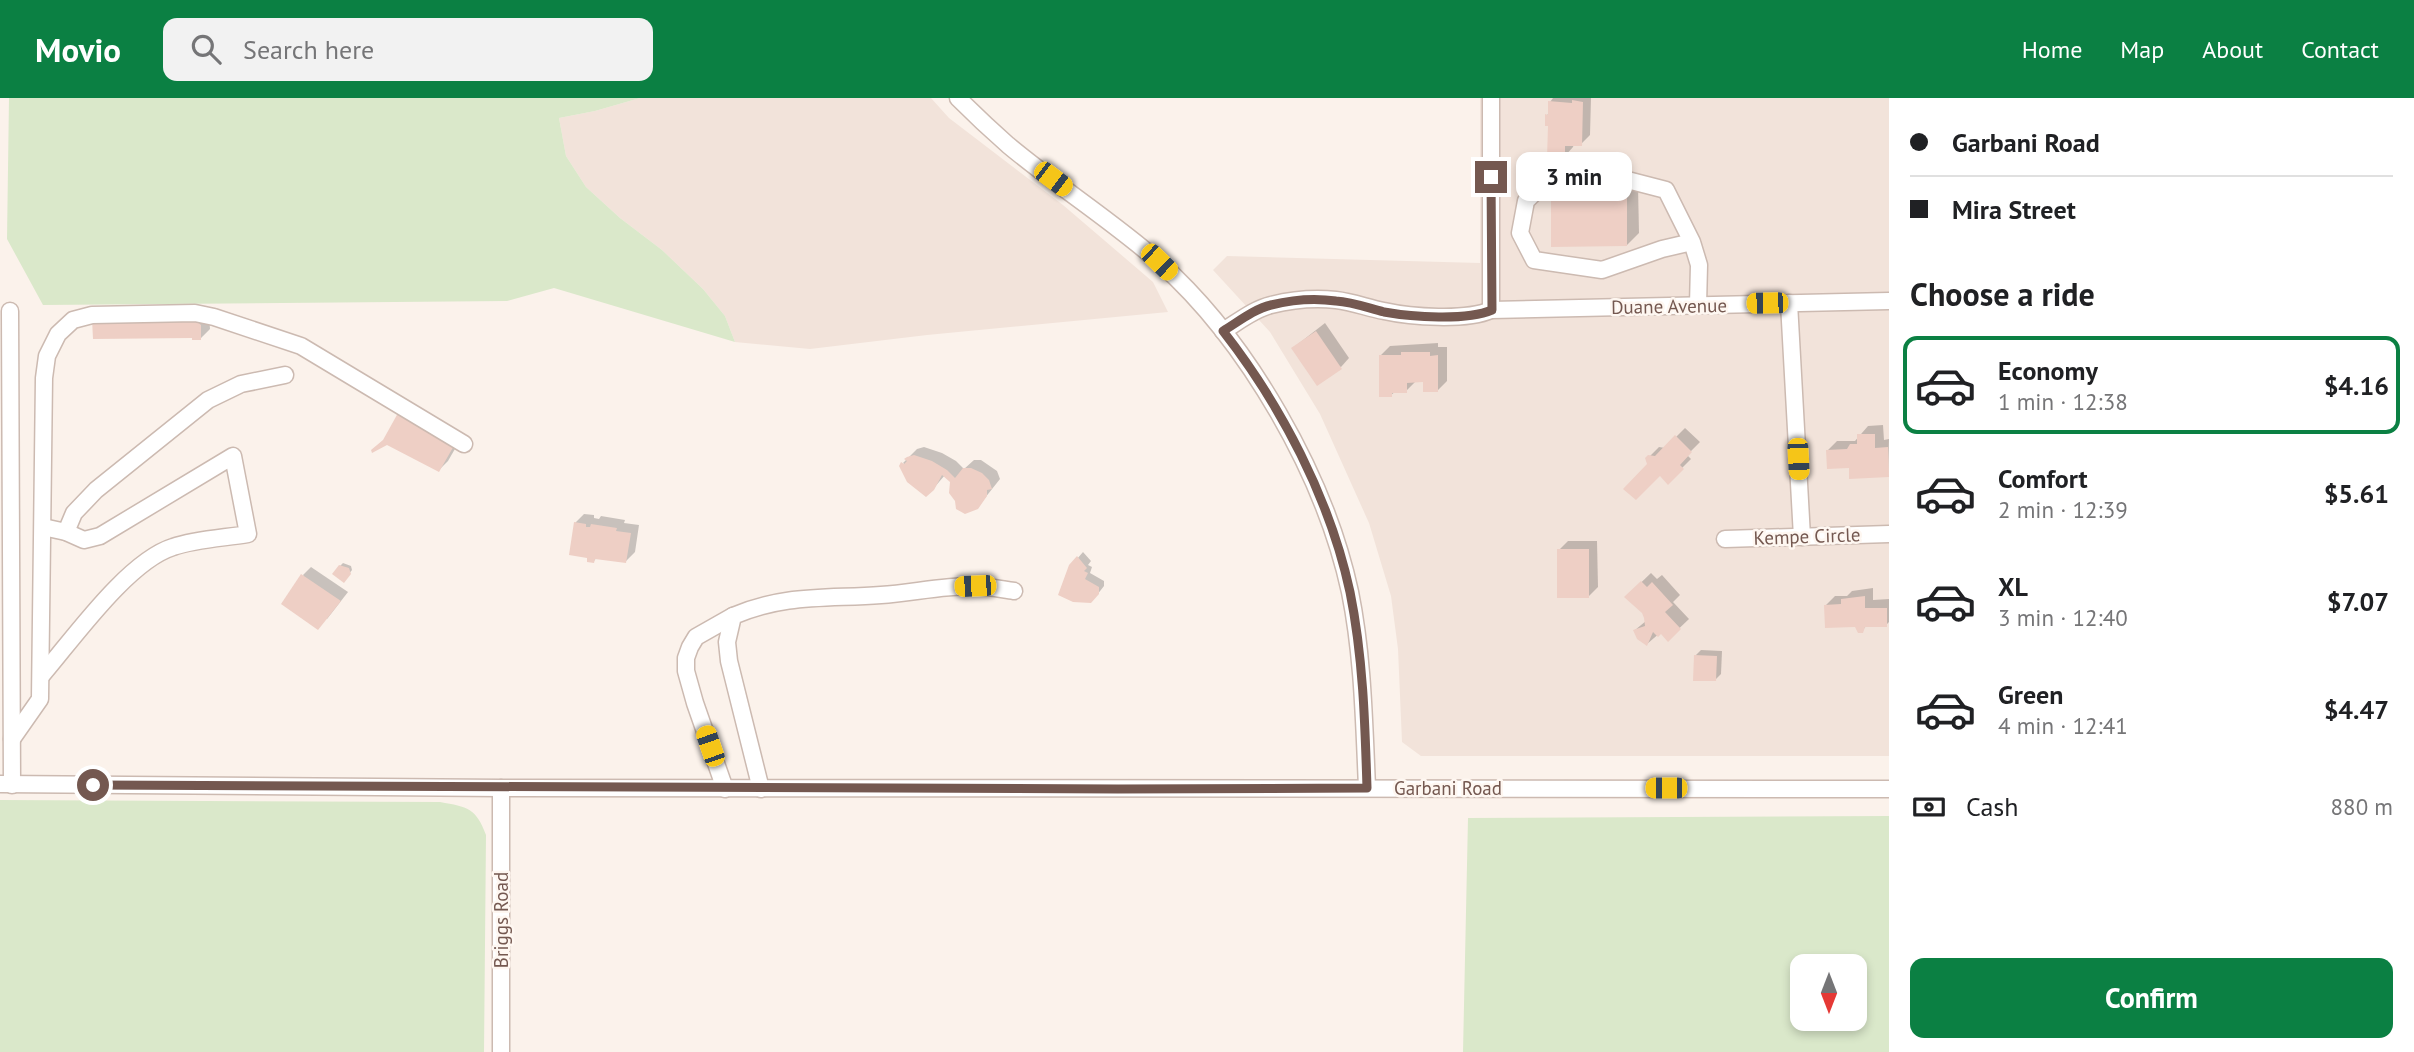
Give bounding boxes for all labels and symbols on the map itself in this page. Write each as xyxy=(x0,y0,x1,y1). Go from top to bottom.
callout: 3 min xyxy=(1516,153,1631,202)
car xyxy=(1030,158,1077,200)
route end xyxy=(1475,161,1507,193)
car xyxy=(1137,240,1182,284)
car xyxy=(1746,292,1789,314)
street label: Duane Avenue xyxy=(1611,293,1727,319)
car xyxy=(1787,437,1810,481)
street label: Kempe Circle xyxy=(1753,522,1861,550)
car xyxy=(954,575,997,597)
car xyxy=(694,723,727,769)
route start xyxy=(77,769,109,801)
street label: Garbani Road xyxy=(1394,776,1502,800)
car xyxy=(1646,778,1688,799)
street label: Briggs Road xyxy=(489,872,513,968)
north arrow xyxy=(1790,954,1867,1031)

